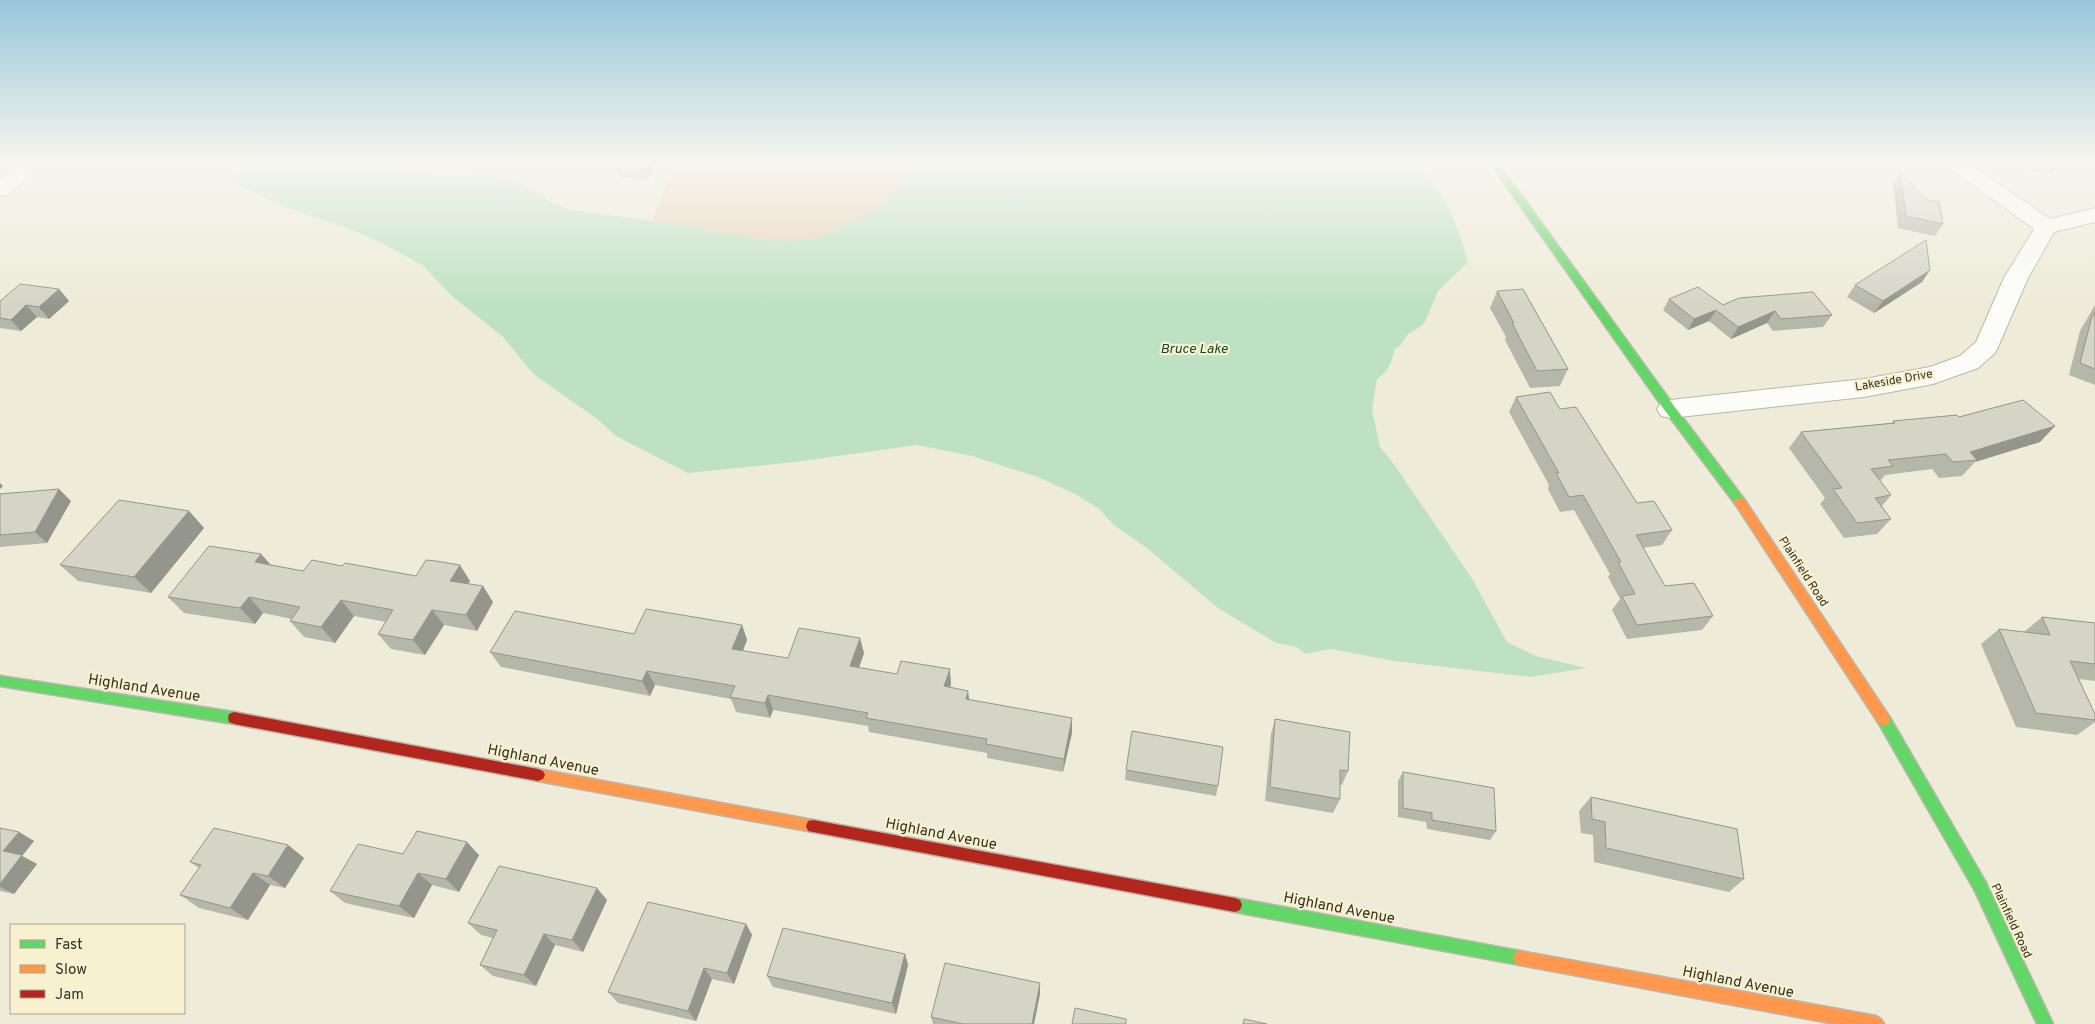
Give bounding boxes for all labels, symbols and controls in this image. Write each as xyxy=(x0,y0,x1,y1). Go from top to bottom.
water label: Bruce Lake xyxy=(1160,341,1228,358)
street label: Lakeside Drive xyxy=(1854,366,1934,396)
street label: Plainfield Road xyxy=(1774,534,1832,610)
street label: Highland Avenue xyxy=(87,671,201,707)
street label: Highland Avenue xyxy=(486,741,600,781)
street label: Highland Avenue xyxy=(884,815,998,855)
street label: Plainfield Road xyxy=(1987,881,2035,961)
street label: Highland Avenue xyxy=(1282,889,1396,929)
legend xyxy=(10,924,185,1014)
text: Fast xyxy=(55,936,83,955)
text: Slow xyxy=(55,961,87,980)
street label: Highland Avenue xyxy=(1681,963,1795,1003)
text: Jam xyxy=(55,986,84,1005)

